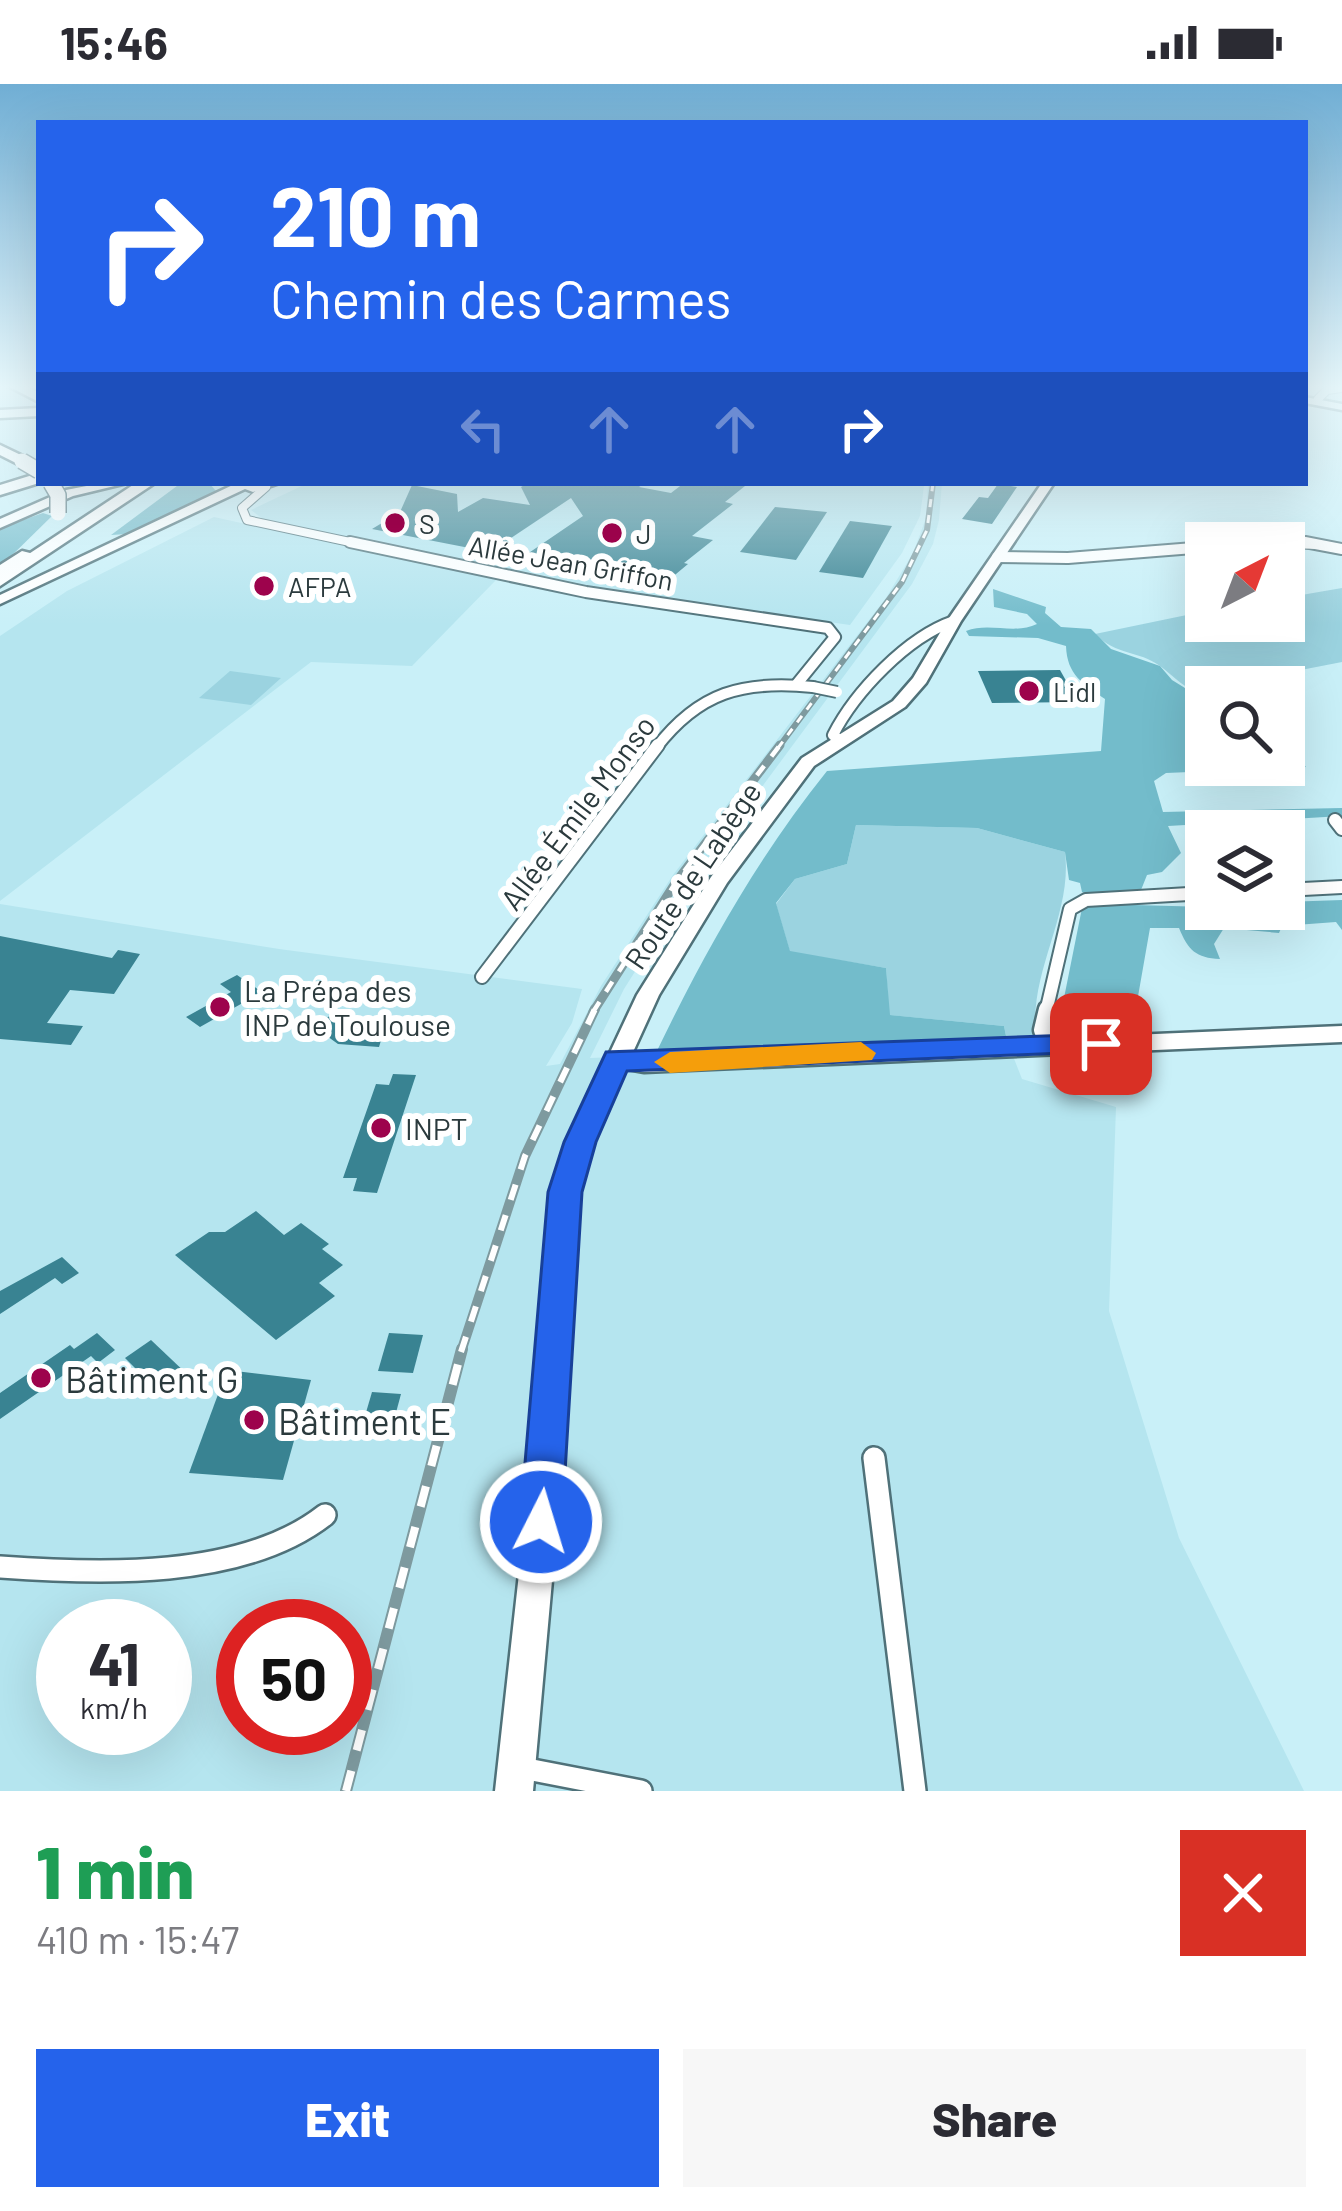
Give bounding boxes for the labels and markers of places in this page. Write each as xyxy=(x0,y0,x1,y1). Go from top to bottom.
place label: S xyxy=(419,507,435,539)
marker: S xyxy=(382,510,408,536)
place label: J xyxy=(636,517,652,549)
marker: J xyxy=(599,520,625,546)
place label: AFPA xyxy=(288,570,351,602)
marker: AFPA xyxy=(251,573,277,599)
place label: Lidl xyxy=(1053,675,1096,707)
marker: Lidl xyxy=(1016,678,1042,704)
place label: La Prépa des INP de Toulouse xyxy=(244,972,451,1042)
pin xyxy=(1050,993,1152,1095)
marker: La Prépa des INP de Toulouse xyxy=(207,994,233,1020)
place label: INPT xyxy=(405,1110,467,1146)
marker: INPT xyxy=(368,1115,394,1141)
place label: Bâtiment G xyxy=(65,1357,238,1400)
marker: Bâtiment G xyxy=(28,1365,54,1391)
place label: Bâtiment E xyxy=(278,1399,451,1442)
marker: Bâtiment E xyxy=(241,1407,267,1433)

